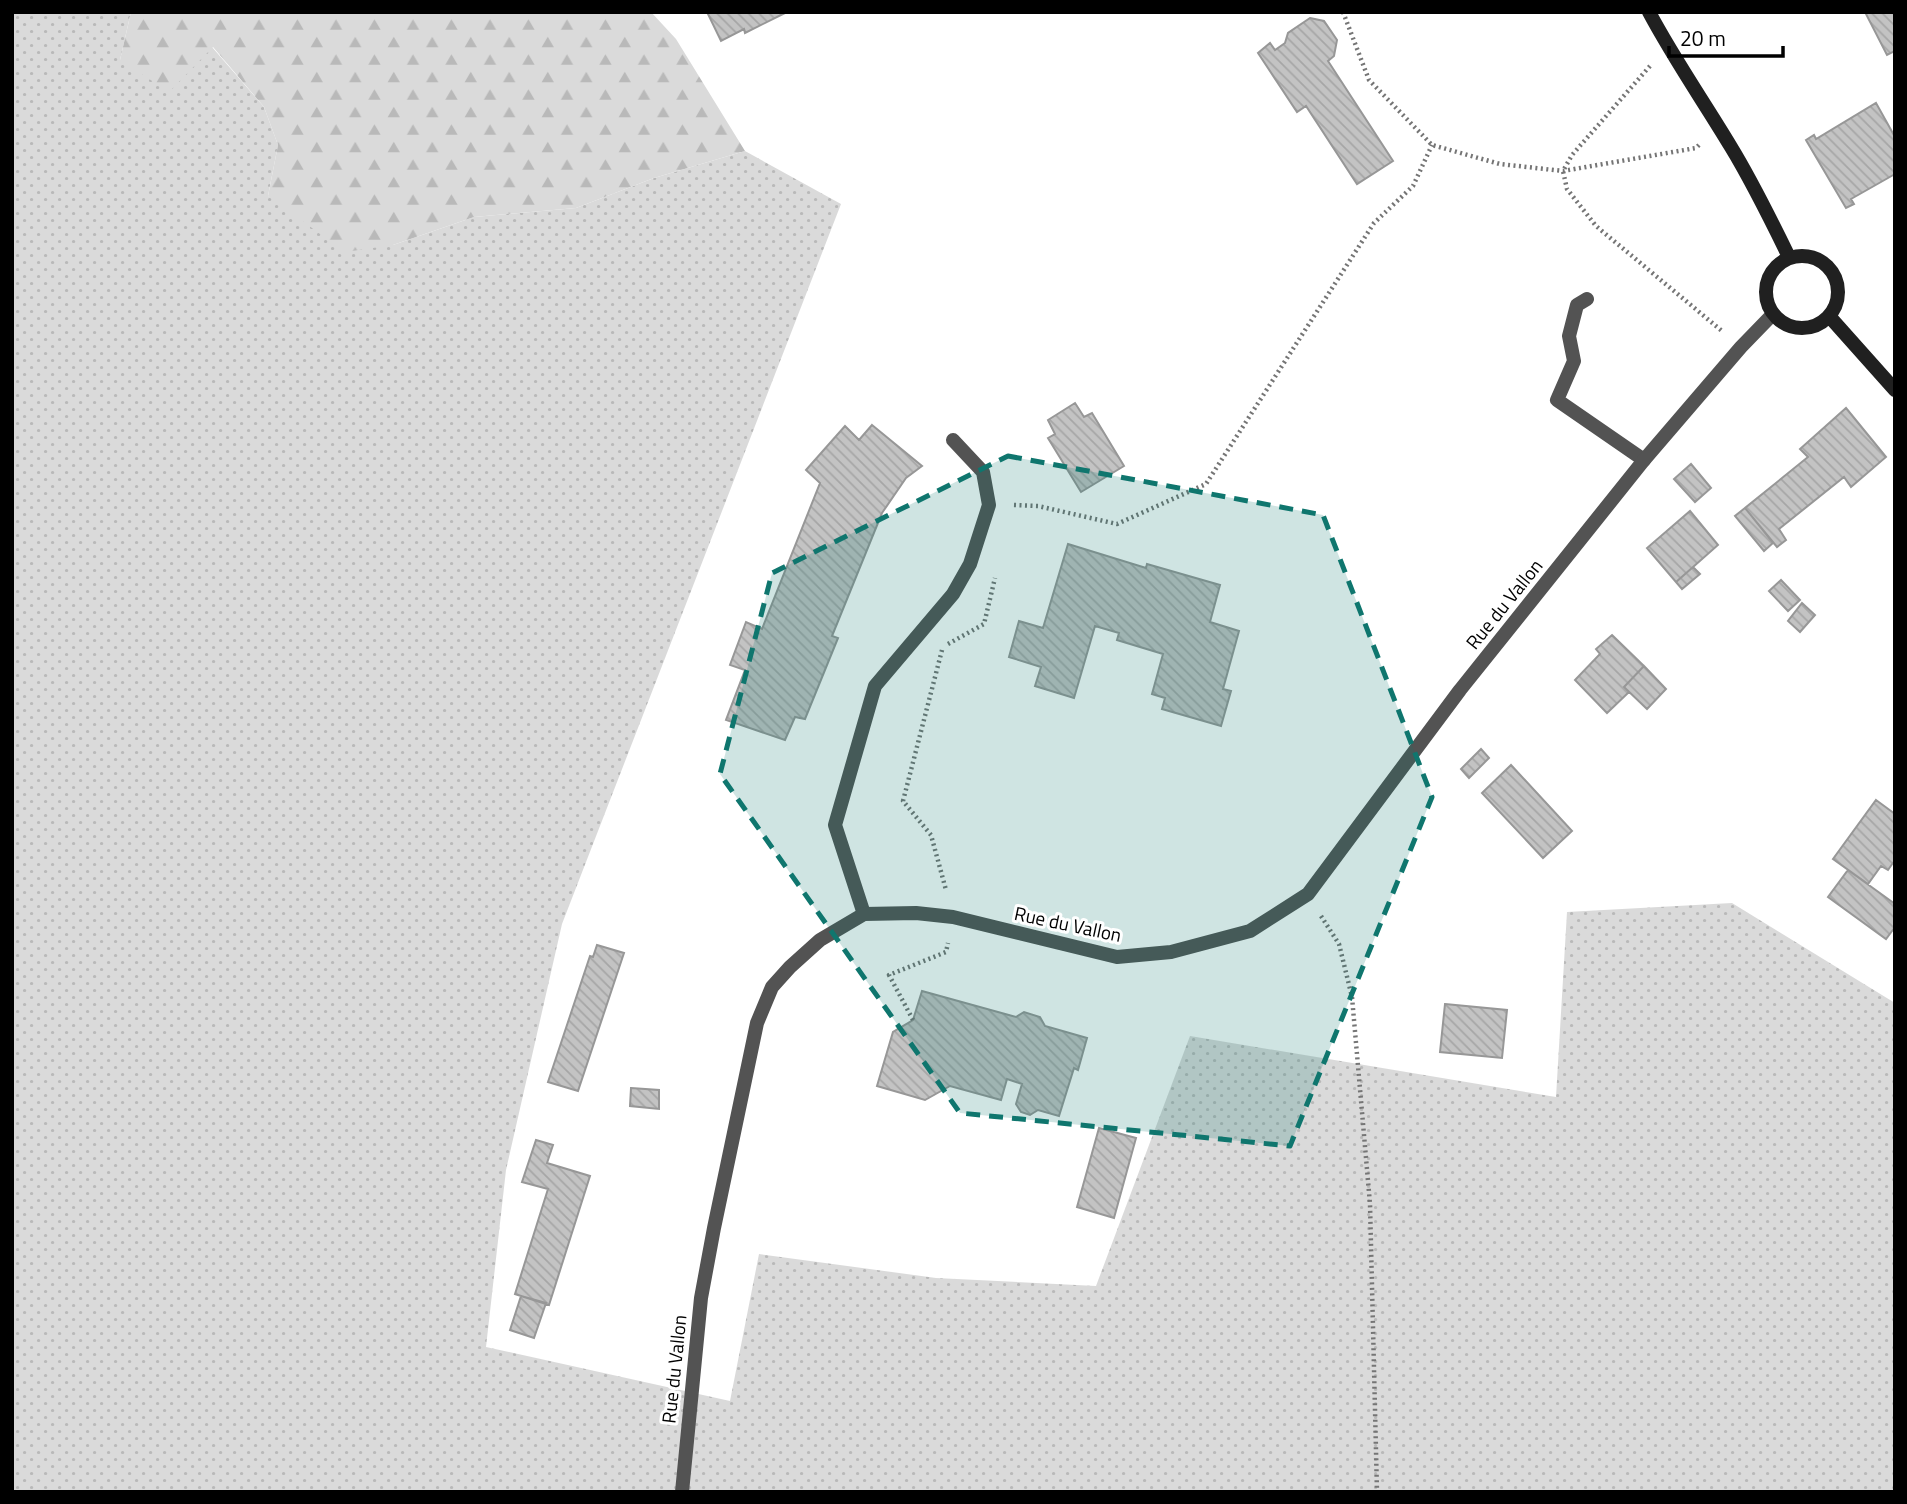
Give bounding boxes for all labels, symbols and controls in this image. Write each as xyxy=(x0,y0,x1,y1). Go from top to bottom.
scale bar xyxy=(1669,14,1783,58)
text: 20 m xyxy=(1680,22,1726,54)
street label: Rue du Vallon xyxy=(1458,552,1549,655)
street label: Rue du Vallon xyxy=(1012,898,1124,949)
street label: Rue du Vallon xyxy=(653,1313,694,1425)

